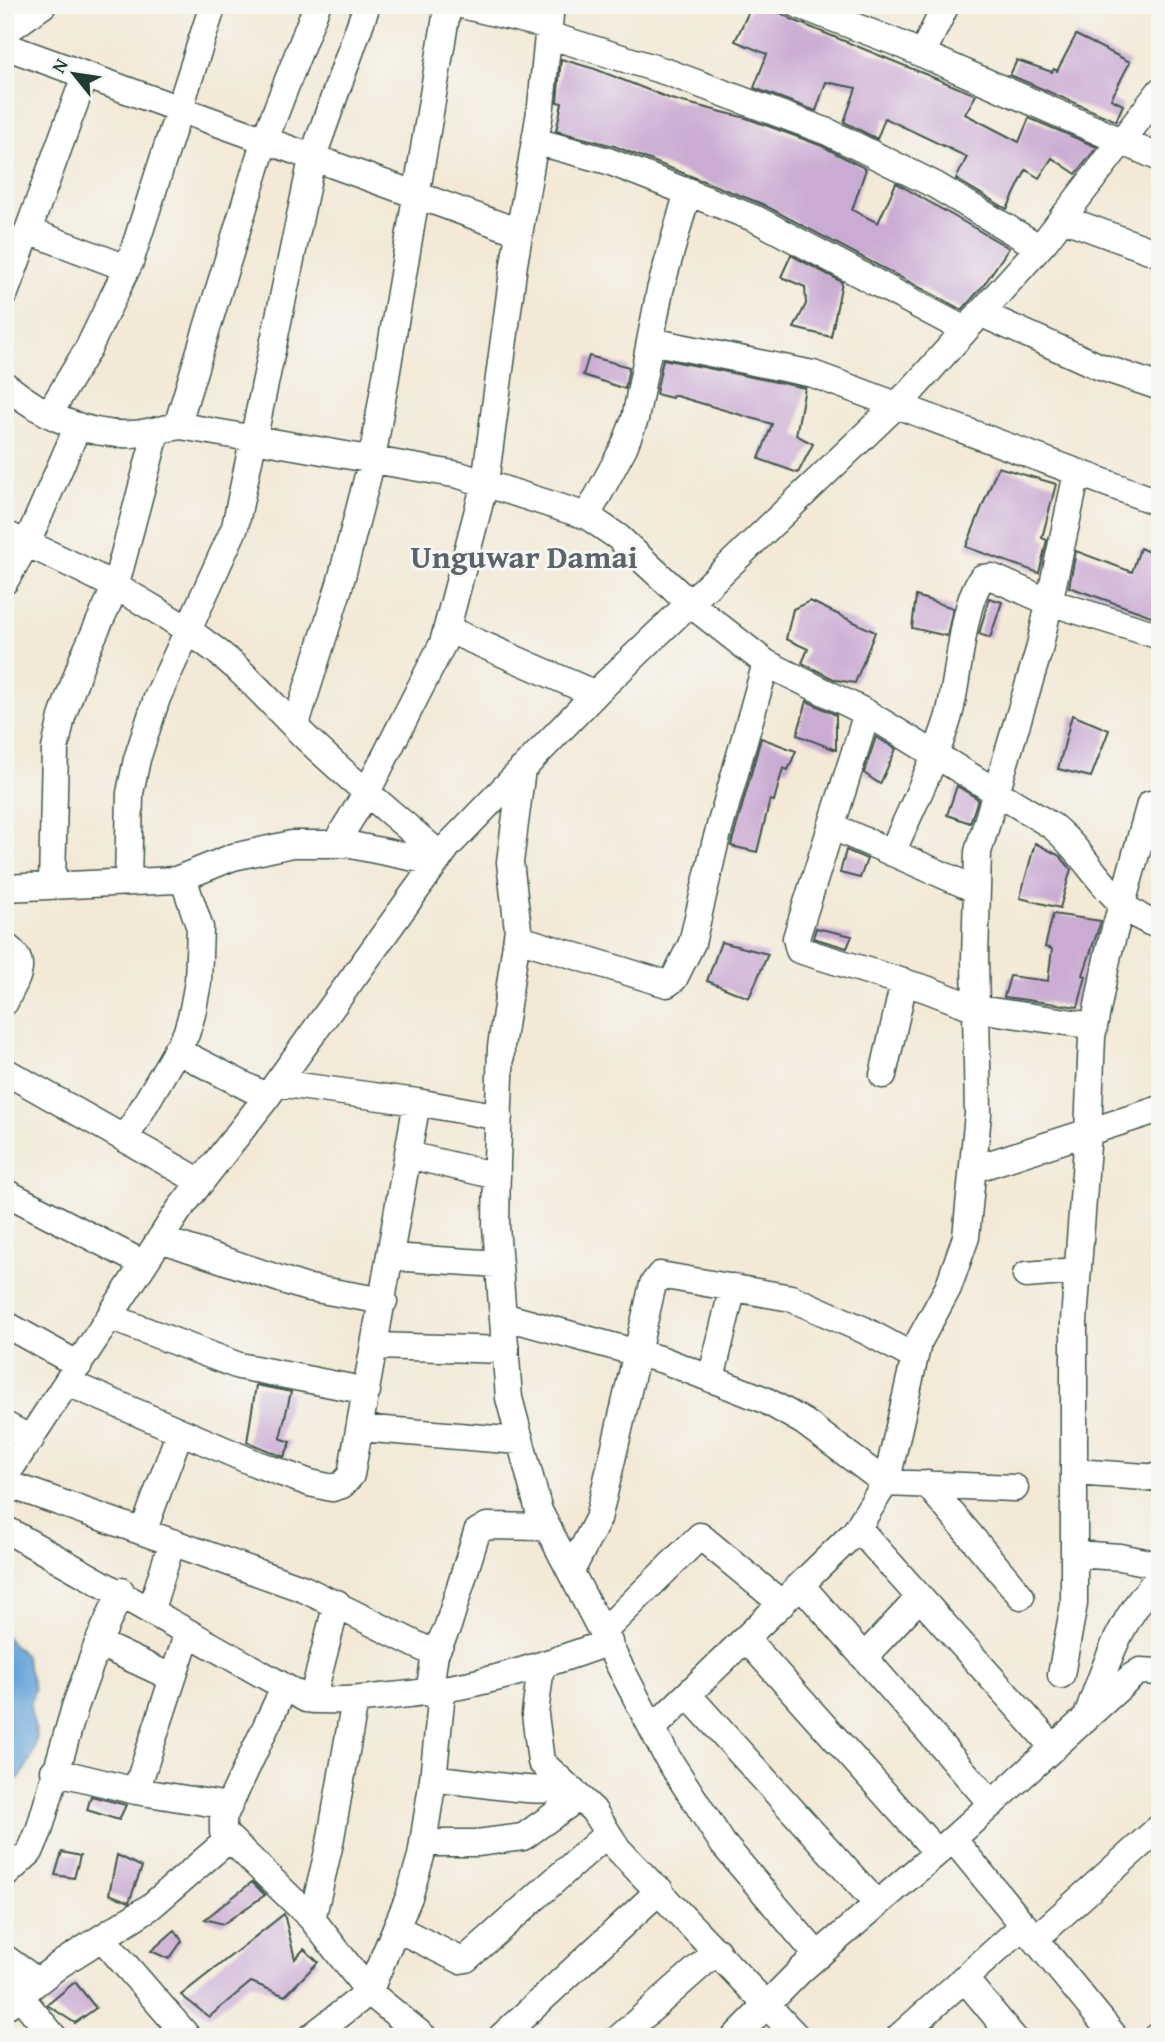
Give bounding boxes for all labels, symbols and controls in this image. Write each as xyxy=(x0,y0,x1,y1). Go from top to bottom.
north arrow xyxy=(38,38,108,108)
text: N xyxy=(44,53,75,78)
district label: Unguwar Damai xyxy=(410,533,638,580)

